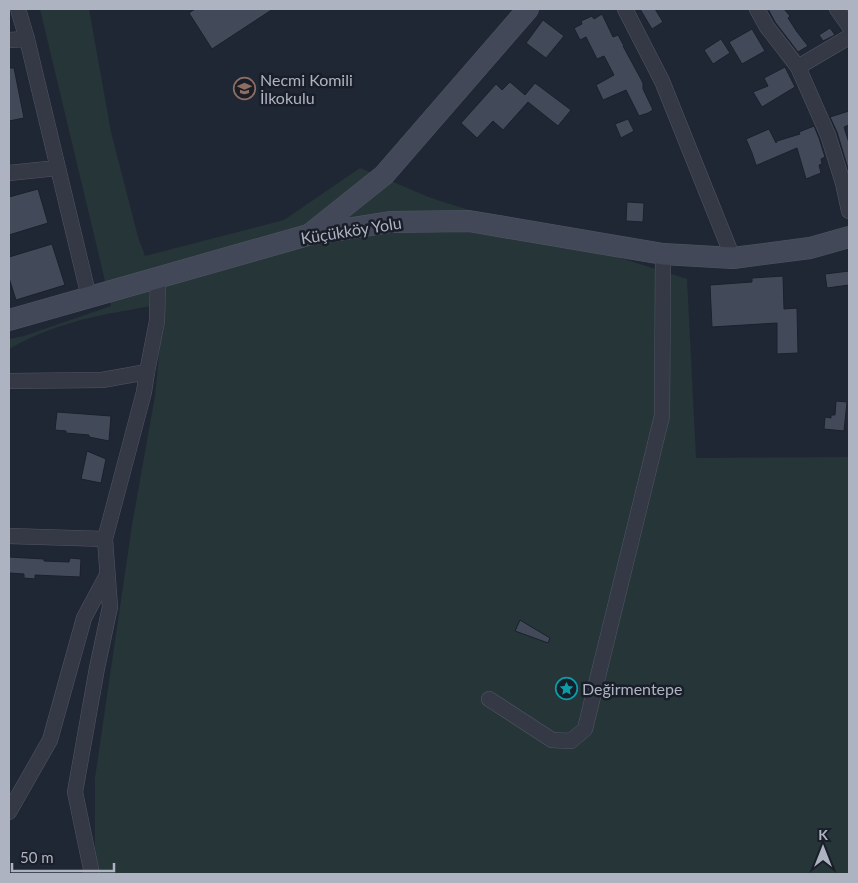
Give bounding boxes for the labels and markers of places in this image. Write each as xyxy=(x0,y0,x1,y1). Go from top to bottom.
place label: Necmi Komili İlkokulu xyxy=(260,70,353,107)
school or university icon: Necmi Komili İlkokulu xyxy=(232,76,256,100)
place icon: Değirmentepe xyxy=(554,676,578,700)
place label: Değirmentepe xyxy=(582,679,682,698)

